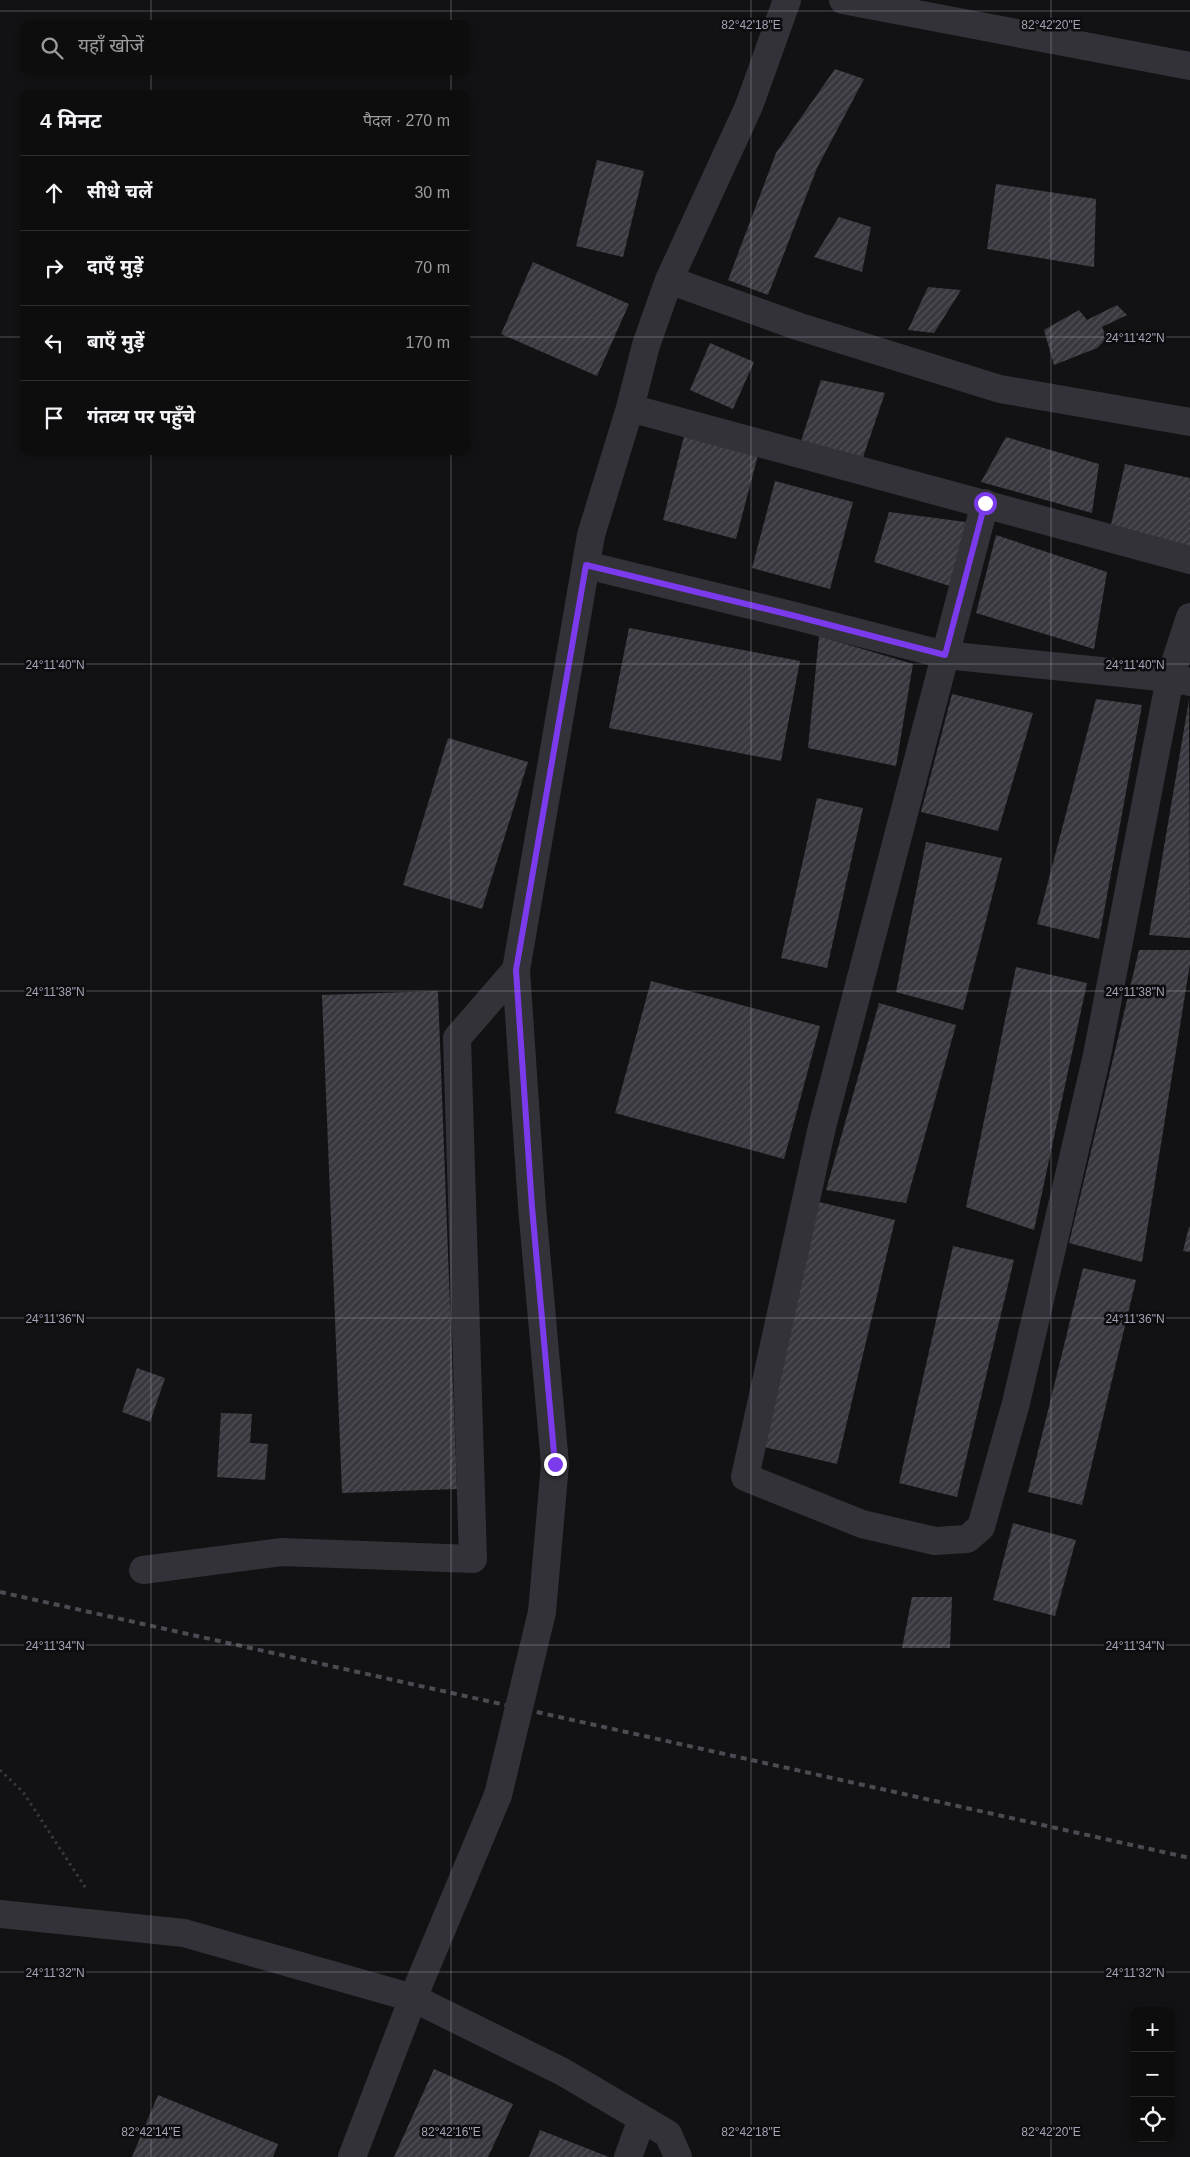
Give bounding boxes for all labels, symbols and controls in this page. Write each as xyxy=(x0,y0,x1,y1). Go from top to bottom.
text: 82°42'18"E xyxy=(721,18,781,32)
text: 82°42'20"E xyxy=(1021,18,1081,32)
search box xyxy=(20,20,470,75)
icon: search xyxy=(38,34,66,62)
text: यहाँ खोजें xyxy=(78,35,144,56)
text: 4 मिनट xyxy=(40,109,102,132)
text: पैदल · 270 m xyxy=(363,112,450,129)
icon: ahead xyxy=(40,179,68,207)
text: सीधे चलें xyxy=(87,181,152,202)
text: 30 m xyxy=(414,184,450,201)
icon: right xyxy=(40,254,68,282)
text: दाएँ मुड़ें xyxy=(87,256,143,277)
text: 70 m xyxy=(414,259,450,276)
icon: left xyxy=(40,329,68,357)
text: बाएँ मुड़ें xyxy=(87,331,144,352)
text: 24°11'42"N xyxy=(1105,331,1165,345)
text: 170 m xyxy=(406,334,450,351)
icon: arrive xyxy=(40,404,68,432)
text: गंतव्य पर पहुँचे xyxy=(87,406,195,427)
route start xyxy=(974,492,997,515)
text: 24°11'40"N xyxy=(25,658,85,672)
text: 24°11'40"N xyxy=(1105,658,1165,672)
text: 24°11'38"N xyxy=(25,985,85,999)
text: 24°11'38"N xyxy=(1105,985,1165,999)
text: 24°11'36"N xyxy=(25,1312,85,1326)
text: 24°11'36"N xyxy=(1105,1312,1165,1326)
route end xyxy=(544,1453,567,1476)
text: 24°11'34"N xyxy=(25,1639,85,1653)
text: 24°11'34"N xyxy=(1105,1639,1165,1653)
text: 24°11'32"N xyxy=(25,1966,85,1980)
text: 24°11'32"N xyxy=(1105,1966,1165,1980)
map controls xyxy=(1130,2007,1175,2142)
button: + xyxy=(1130,2007,1175,2052)
button: − xyxy=(1130,2052,1175,2097)
button: locate xyxy=(1130,2097,1175,2142)
text: 82°42'14"E xyxy=(121,2125,181,2139)
text: 82°42'16"E xyxy=(421,2125,481,2139)
text: 82°42'18"E xyxy=(721,2125,781,2139)
text: 82°42'20"E xyxy=(1021,2125,1081,2139)

